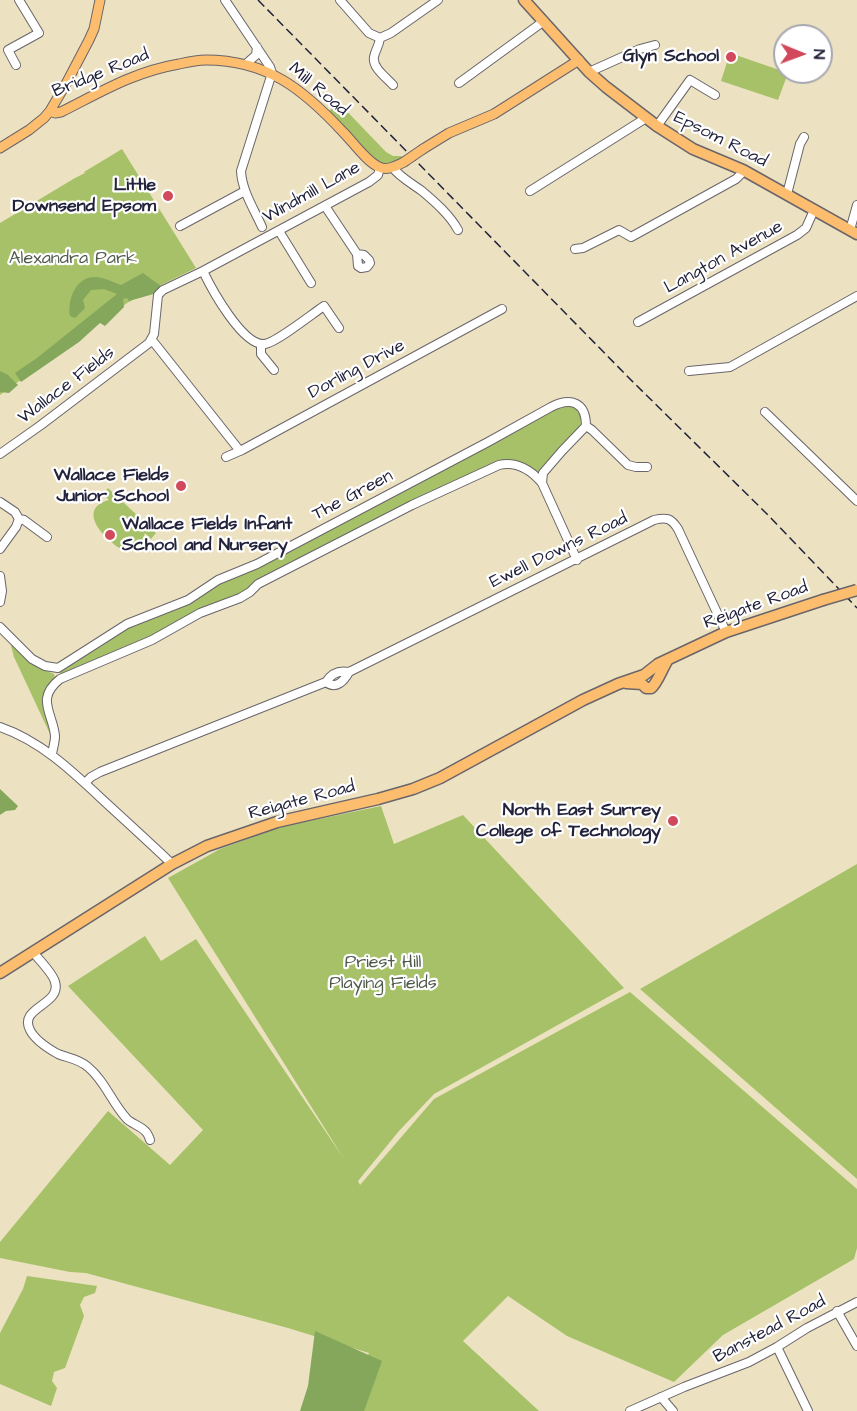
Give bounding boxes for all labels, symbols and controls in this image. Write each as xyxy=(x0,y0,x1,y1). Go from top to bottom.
north arrow xyxy=(773,24,833,84)
street label: Bridge Road xyxy=(50,45,152,103)
place label: Glyn School xyxy=(623,46,719,68)
text: N xyxy=(808,49,830,59)
marker: Glyn School xyxy=(724,50,738,64)
street label: Mill Road xyxy=(284,59,352,121)
street label: Epsom Road xyxy=(669,107,771,173)
street label: Windmill Lane xyxy=(260,157,364,229)
place label: Little Downsend Epsom xyxy=(13,175,156,218)
marker: Little Downsend Epsom xyxy=(161,189,175,203)
street label: Langton Avenue xyxy=(661,217,787,299)
park label: Alexandra Park xyxy=(9,248,137,270)
street label: Dorling Drive xyxy=(305,336,409,404)
street label: Wallace Fields xyxy=(14,343,120,429)
place label: Wallace Fields Junior School xyxy=(54,465,169,508)
street label: The Green xyxy=(309,466,397,526)
marker: Wallace Fields Junior School xyxy=(174,479,188,493)
street label: Ewell Downs Road xyxy=(487,508,631,594)
place label: Wallace Fields Infant School and Nursery xyxy=(122,514,292,556)
marker: Wallace Fields Infant School and Nursery xyxy=(103,528,117,542)
street label: Reigate Road xyxy=(701,577,811,635)
street label: Reigate Road xyxy=(246,776,358,826)
place label: North East Surrey College of Technology xyxy=(476,800,661,842)
marker: North East Surrey College of Technology xyxy=(666,814,680,828)
park label: Priest Hill Playing Fields xyxy=(329,952,437,994)
street label: Banstead Road xyxy=(710,1291,830,1369)

